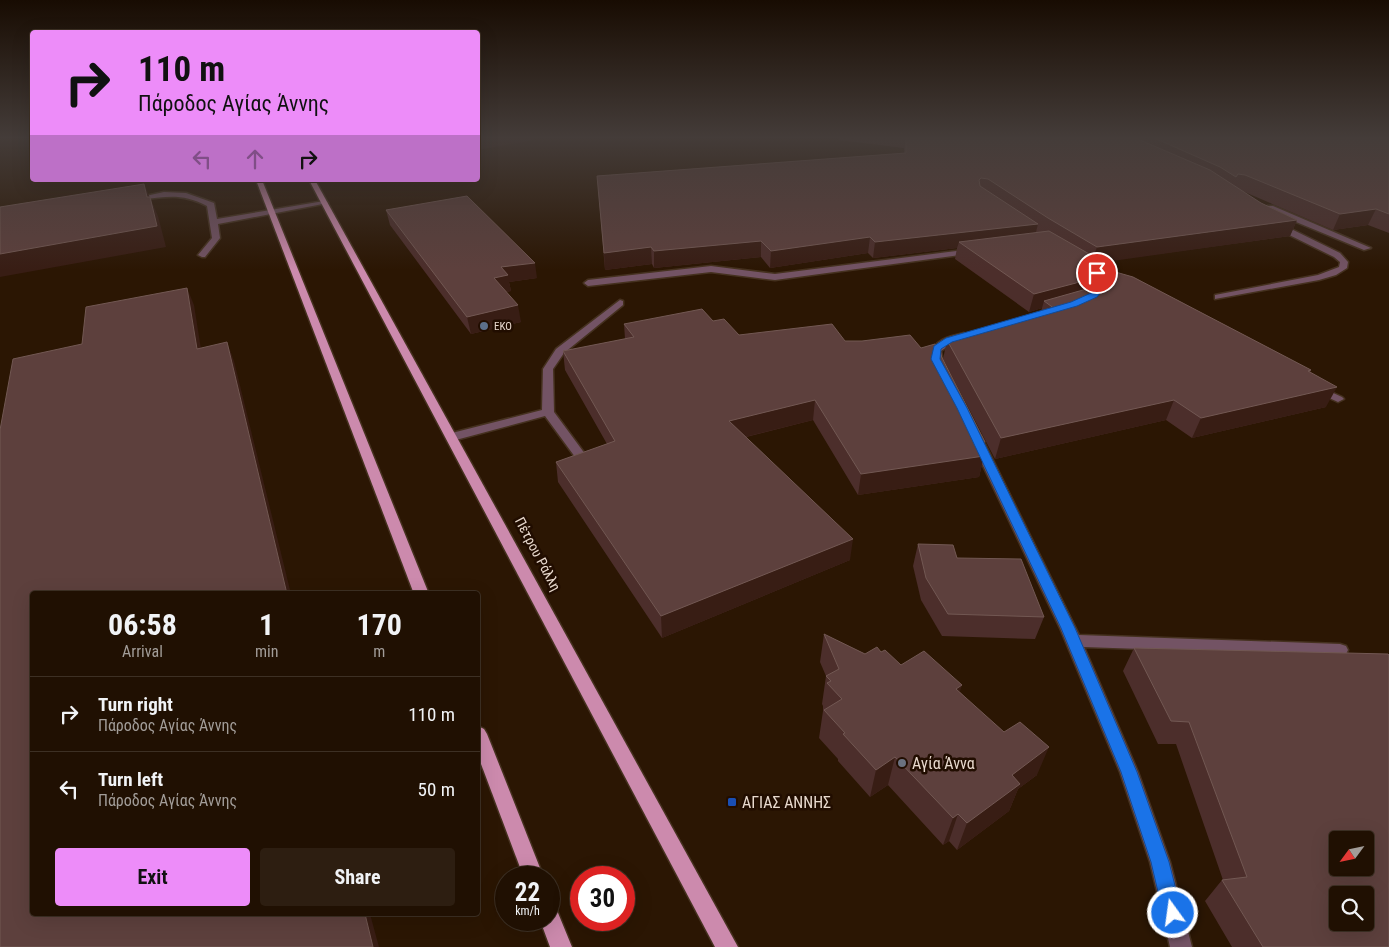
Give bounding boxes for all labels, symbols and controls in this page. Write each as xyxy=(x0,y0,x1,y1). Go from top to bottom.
text: 110 m xyxy=(138,49,225,90)
icon: right xyxy=(55,50,120,115)
text: Πάροδος Αγίας Άννης xyxy=(138,91,329,116)
icon: left xyxy=(188,145,216,173)
icon: ahead xyxy=(241,145,269,173)
icon: right xyxy=(294,145,322,173)
pin xyxy=(1076,252,1118,294)
icon: arrive xyxy=(1083,259,1111,287)
marker: EKO xyxy=(478,320,490,332)
place label: EKO xyxy=(494,320,512,333)
street label: Πέτρου Ράλλη xyxy=(512,514,564,594)
text: 06:58 xyxy=(108,607,177,642)
text: 1 xyxy=(259,607,274,642)
text: 170 xyxy=(356,607,402,642)
text: Arrival xyxy=(122,642,163,661)
text: min xyxy=(255,642,278,661)
text: m xyxy=(373,642,385,661)
text: Turn right xyxy=(98,693,173,716)
icon: right xyxy=(55,700,83,728)
text: 110 m xyxy=(408,703,455,726)
text: Πάροδος Αγίας Άννης xyxy=(98,716,237,735)
place label: Αγία Άννα xyxy=(912,754,975,773)
marker: Αγία Άννα xyxy=(896,757,908,769)
text: Turn left xyxy=(98,768,163,791)
icon: left xyxy=(55,775,83,803)
text: 50 m xyxy=(418,778,455,801)
text: Πάροδος Αγίας Άννης xyxy=(98,791,237,810)
place label: ΑΓΙΑΣ ΑΝΝΗΣ xyxy=(742,793,831,812)
marker: ΑΓΙΑΣ ΑΝΝΗΣ xyxy=(726,796,738,808)
north arrow xyxy=(1329,831,1374,876)
map controls xyxy=(1329,831,1374,931)
button: Exit xyxy=(55,848,250,906)
button: Share xyxy=(260,848,455,906)
speed limit sign: 30 xyxy=(570,866,635,931)
text: 22 xyxy=(515,878,540,907)
position arrow xyxy=(1146,886,1198,938)
button: search xyxy=(1329,886,1374,931)
text: km/h xyxy=(515,904,540,918)

